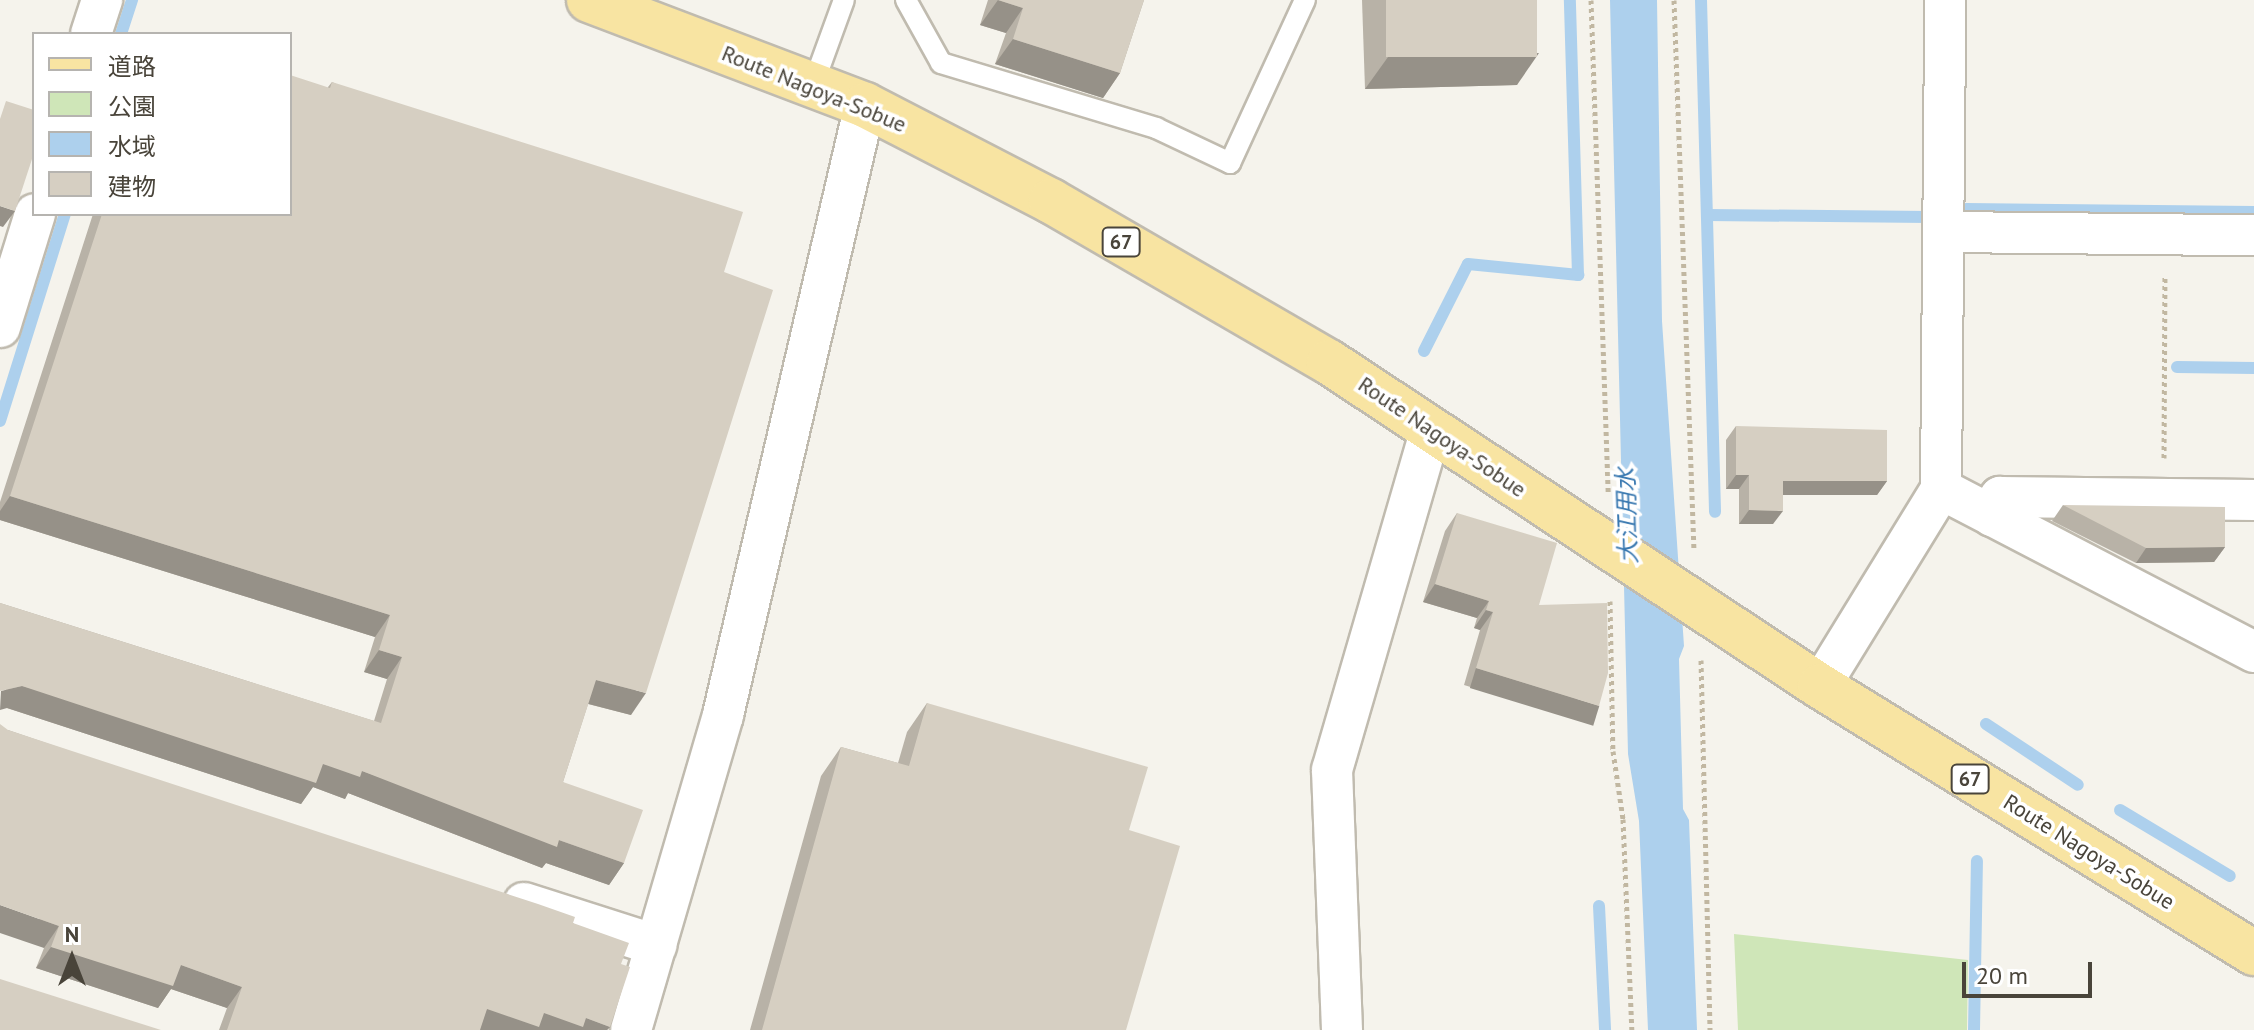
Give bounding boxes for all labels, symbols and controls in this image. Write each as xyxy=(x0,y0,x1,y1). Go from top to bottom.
legend xyxy=(32,32,292,216)
street label: Route Nagoya-Sobue xyxy=(718,40,910,138)
text: 道路 xyxy=(108,51,156,82)
text: 公園 xyxy=(108,91,156,122)
text: 水域 xyxy=(108,131,156,162)
text: 建物 xyxy=(108,171,156,202)
road number: 67 xyxy=(1101,226,1141,258)
street label: Route Nagoya-Sobue xyxy=(1353,371,1531,503)
water label: 大江用水 xyxy=(1611,468,1643,564)
road number: 67 xyxy=(1950,763,1990,795)
street label: Route Nagoya-Sobue xyxy=(1999,789,2179,915)
north arrow xyxy=(32,918,112,998)
text: N xyxy=(65,920,79,948)
scale bar xyxy=(1966,946,2096,996)
text: 20 m xyxy=(1976,960,2028,991)

